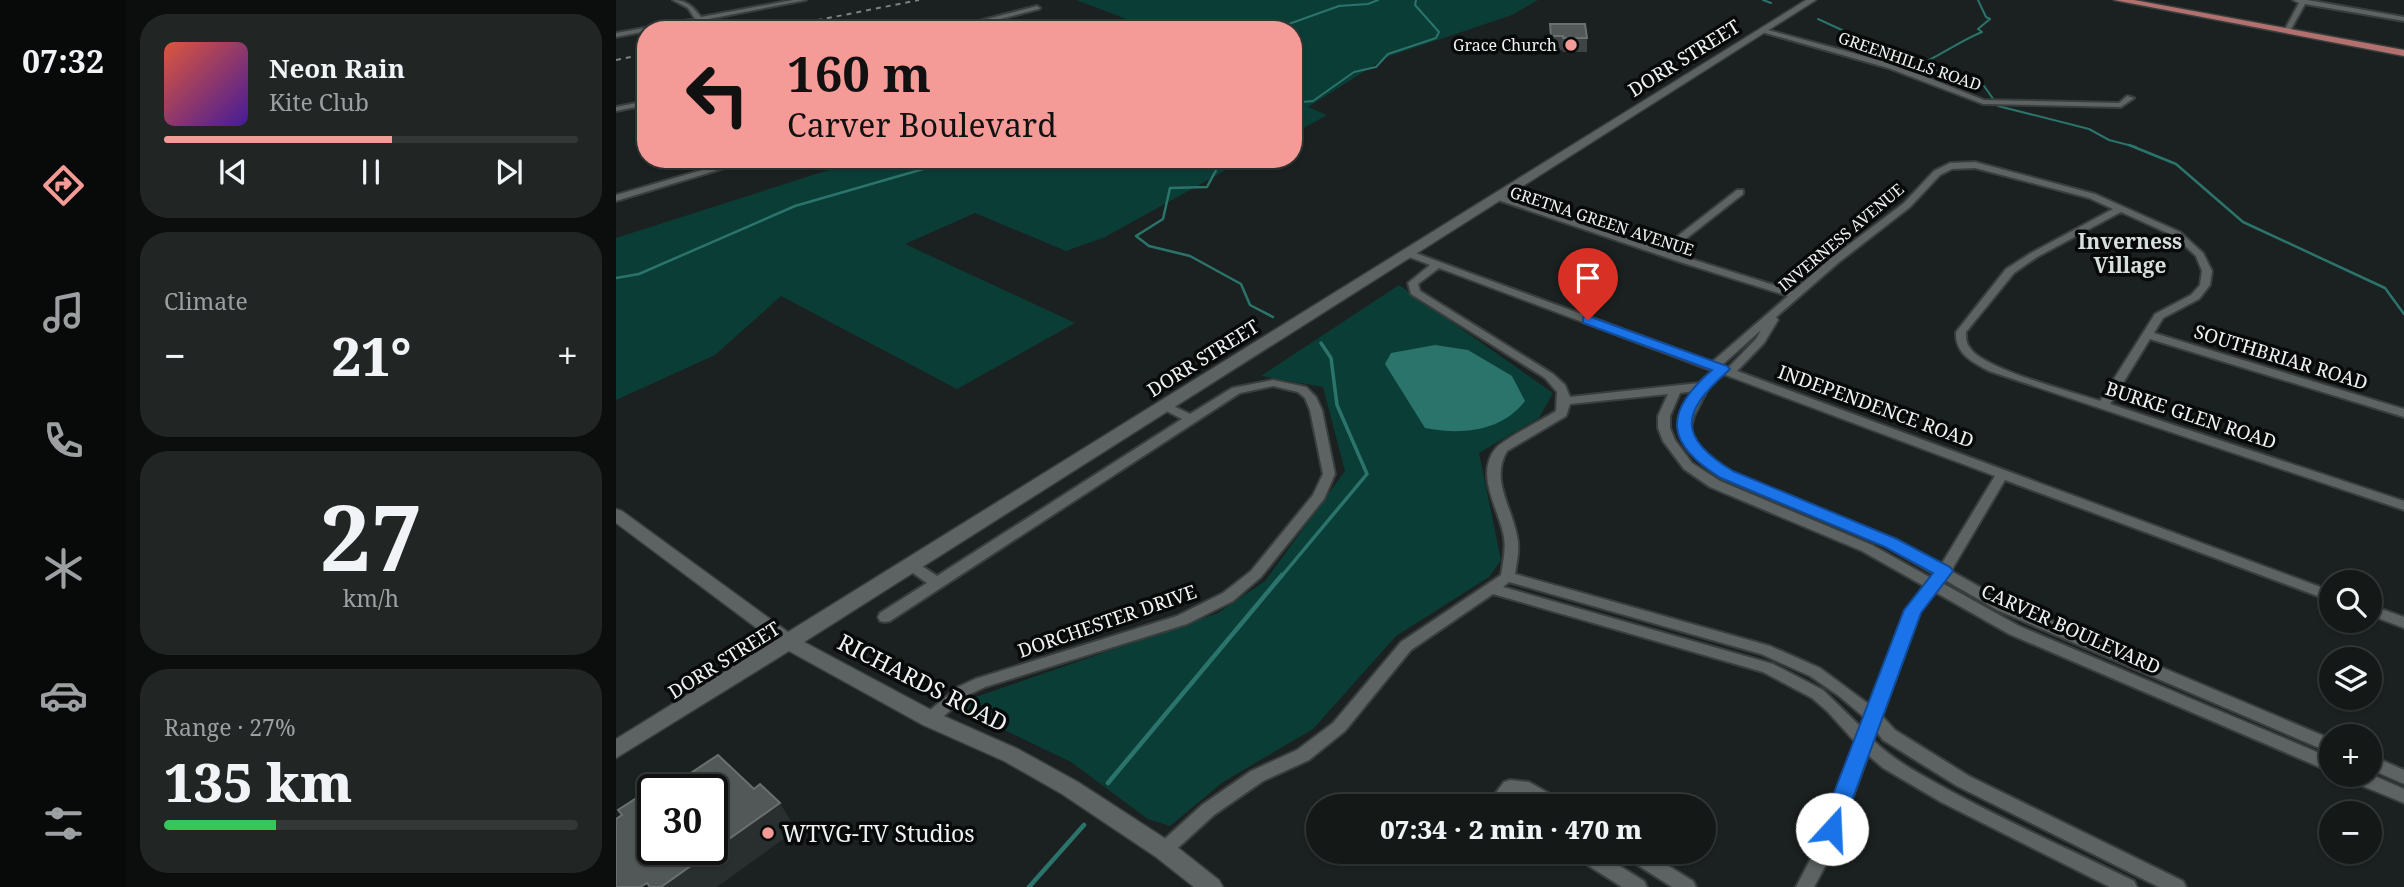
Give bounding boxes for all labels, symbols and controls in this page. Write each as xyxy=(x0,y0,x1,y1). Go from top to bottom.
street label: DORR STREET xyxy=(1623,13,1745,103)
street label: GREENHILLS ROAD xyxy=(1835,26,1985,96)
place label: Grace Church xyxy=(1453,34,1557,56)
marker: Grace Church xyxy=(1563,37,1579,53)
text: 07:32 xyxy=(22,39,104,82)
text: 160 m xyxy=(787,40,931,106)
icon: left xyxy=(672,49,763,140)
text: Neon Rain xyxy=(269,50,405,86)
text: Kite Club xyxy=(269,86,369,118)
text: Carver Boulevard xyxy=(787,103,1057,146)
icon: previous xyxy=(214,153,252,191)
icon: pause xyxy=(352,153,390,191)
icon: next xyxy=(490,153,528,191)
icon: directions xyxy=(39,161,88,210)
street label: INVERNESS AVENUE xyxy=(1774,178,1908,296)
street label: GRETNA GREEN AVENUE xyxy=(1507,181,1697,261)
district label: Inverness Village xyxy=(2078,227,2182,279)
pin xyxy=(1558,248,1618,320)
icon: arrive xyxy=(1569,259,1607,297)
text: Climate xyxy=(164,285,248,317)
icon: music xyxy=(39,288,88,337)
street label: DORR STREET xyxy=(1142,313,1264,403)
street label: SOUTHBRIAR ROAD xyxy=(2191,318,2371,396)
text: 21° xyxy=(331,320,411,391)
text: − xyxy=(164,329,186,381)
text: + xyxy=(557,329,578,381)
street label: INDEPENDENCE ROAD xyxy=(1775,358,1977,454)
street label: BURKE GLEN ROAD xyxy=(2102,375,2280,455)
icon: phone xyxy=(39,416,88,465)
text: 27 xyxy=(320,474,422,598)
icon: climate xyxy=(39,544,88,593)
map controls xyxy=(2319,570,2382,864)
button: search xyxy=(2319,570,2382,633)
street label: DORCHESTER DRIVE xyxy=(1014,578,1200,664)
street label: CARVER BOULEVARD xyxy=(1977,578,2165,680)
text: km/h xyxy=(343,582,399,614)
street label: DORR STREET xyxy=(663,615,785,705)
street label: RICHARDS ROAD xyxy=(833,625,1013,739)
button: layers xyxy=(2319,647,2382,710)
icon: car xyxy=(39,671,88,720)
text: Range · 27% xyxy=(164,711,296,743)
button: + xyxy=(2319,724,2382,787)
text: 135 km xyxy=(164,746,352,817)
speed limit sign: 30 xyxy=(637,774,728,865)
position arrow xyxy=(1795,792,1869,866)
icon: filters xyxy=(39,799,88,848)
button: − xyxy=(2319,801,2382,864)
text: 07:34 · 2 min · 470 m xyxy=(1380,811,1642,847)
place label: WTVG-TV Studios xyxy=(782,817,975,849)
marker: WTVG-TV Studios xyxy=(760,825,776,841)

